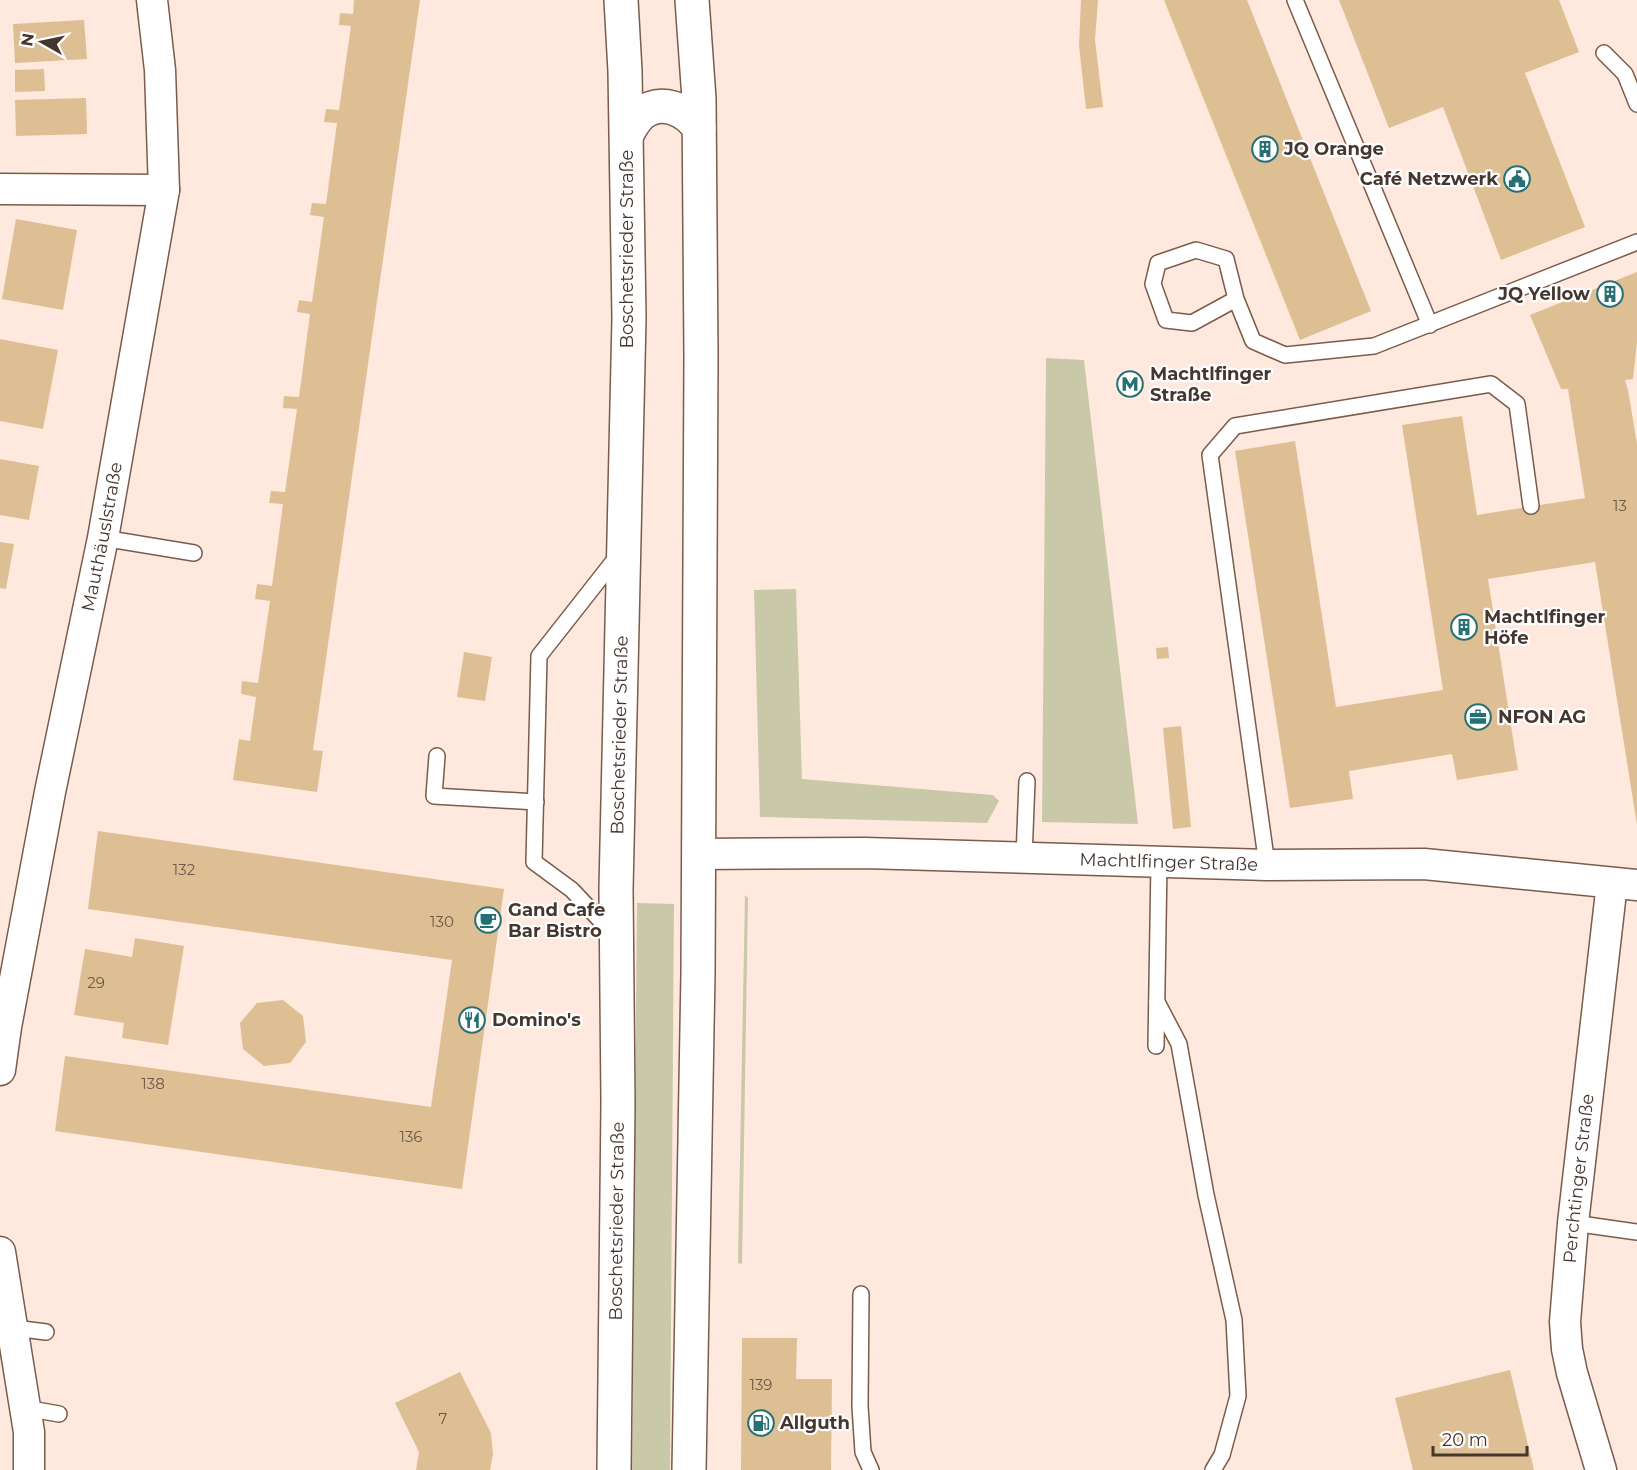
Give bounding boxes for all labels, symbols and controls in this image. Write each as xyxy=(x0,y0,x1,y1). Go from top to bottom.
north arrow xyxy=(12,12,72,72)
text: N xyxy=(17,32,38,48)
building icon: JQ Orange xyxy=(1250,134,1280,164)
place label: JQ Orange xyxy=(1283,138,1384,160)
street label: Boschetsrieder Straße xyxy=(616,149,638,348)
public building icon: Café Netzwerk xyxy=(1502,164,1532,194)
place label: Café Netzwerk xyxy=(1360,168,1498,190)
building icon: JQ Yellow xyxy=(1595,279,1625,309)
place label: JQ Yellow xyxy=(1497,283,1590,305)
place label: Machtlfinger Straße xyxy=(1150,363,1272,406)
metro station icon: Machtlfinger Straße xyxy=(1115,369,1145,399)
street label: Mauthäuslstraße xyxy=(77,460,127,614)
house number: 13 xyxy=(1613,496,1627,515)
place label: Machtlfinger Höfe xyxy=(1484,606,1606,649)
building icon: Machtlfinger Höfe xyxy=(1449,612,1479,642)
street label: Boschetsrieder Straße xyxy=(606,635,633,835)
office icon: NFON AG xyxy=(1463,702,1493,732)
place label: NFON AG xyxy=(1498,706,1586,728)
street label: Machtlfinger Straße xyxy=(1079,848,1259,876)
house number: 132 xyxy=(173,860,195,879)
place label: Gand Cafe Bar Bistro xyxy=(508,899,605,942)
cafe icon: Gand Cafe Bar Bistro xyxy=(473,905,503,935)
house number: 130 xyxy=(430,912,454,931)
house number: 29 xyxy=(87,973,105,992)
restaurant icon: Domino's xyxy=(457,1005,487,1035)
place label: Domino's xyxy=(492,1009,581,1031)
house number: 138 xyxy=(141,1074,165,1093)
street label: Perchtinger Straße xyxy=(1559,1092,1599,1264)
street label: Boschetsrieder Straße xyxy=(605,1121,629,1321)
house number: 136 xyxy=(399,1127,423,1146)
house number: 139 xyxy=(749,1375,773,1394)
fuel station icon: Allguth xyxy=(746,1408,776,1438)
house number: 7 xyxy=(439,1409,448,1428)
place label: Allguth xyxy=(779,1412,850,1434)
scale bar xyxy=(1433,1419,1528,1457)
text: 20 m xyxy=(1442,1429,1488,1451)

